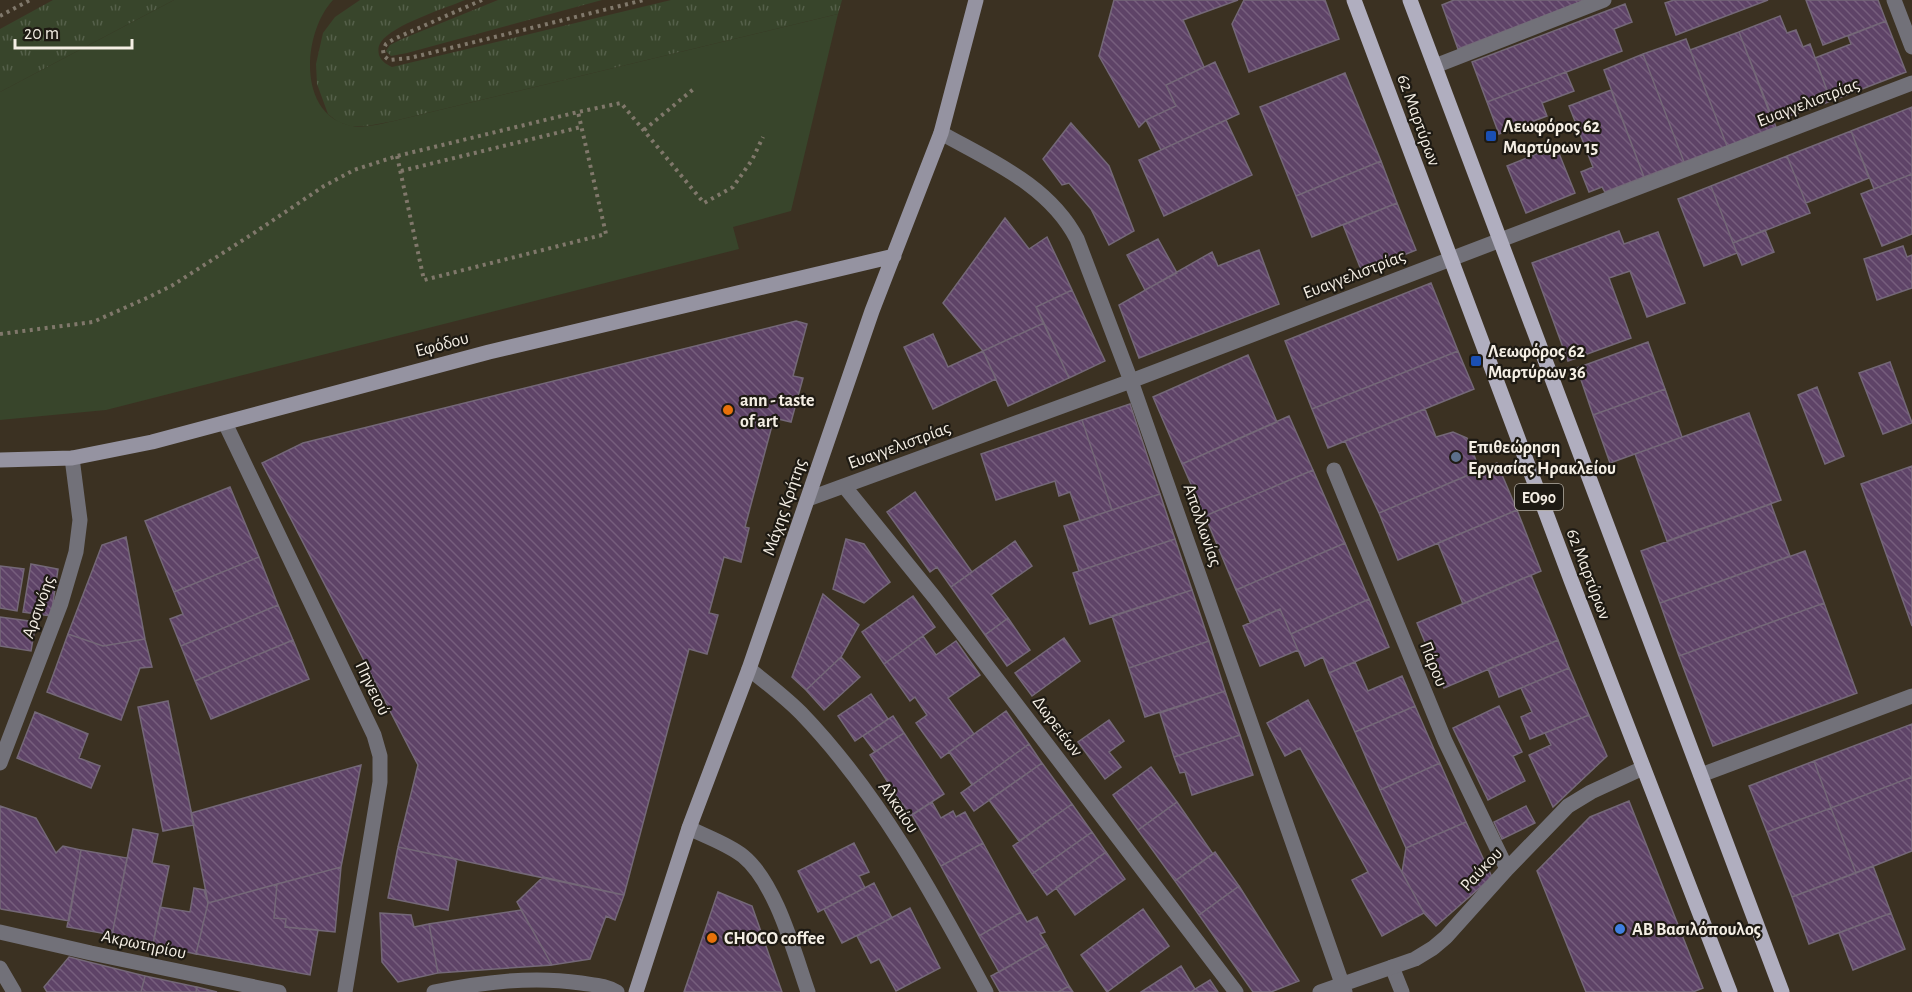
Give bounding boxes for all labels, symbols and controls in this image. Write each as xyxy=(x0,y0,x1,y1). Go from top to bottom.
scale bar xyxy=(15,12,132,50)
text: 20 m xyxy=(24,25,59,43)
street label: 62 Μαρτύρων xyxy=(1393,72,1443,169)
street label: Ευαγγελιστρίας xyxy=(1754,74,1862,131)
place label: Λεωφόρος 62 Μαρτύρων 15 xyxy=(1503,117,1601,157)
marker: Λεωφόρος 62 Μαρτύρων 15 xyxy=(1484,129,1498,143)
street label: Ευαγγελιστρίας xyxy=(1300,246,1408,303)
street label: Εφόδου xyxy=(414,329,471,361)
place label: Λεωφόρος 62 Μαρτύρων 36 xyxy=(1488,342,1586,382)
marker: Λεωφόρος 62 Μαρτύρων 36 xyxy=(1469,354,1483,368)
place label: ann - taste of art xyxy=(740,392,815,431)
marker: ann - taste of art xyxy=(721,403,735,417)
street label: Ευαγγελιστρίας xyxy=(845,418,953,473)
place label: Επιθεώρηση Εργασίας Ηρακλείου xyxy=(1468,439,1616,478)
marker: Επιθεώρηση Εργασίας Ηρακλείου xyxy=(1449,450,1463,464)
street label: Μάχης Κρήτης xyxy=(760,457,810,558)
street label: Απολλωνίας xyxy=(1180,481,1226,569)
road number: ΕΟ90 xyxy=(1515,484,1563,510)
street label: 62 Μαρτύρων xyxy=(1563,526,1614,623)
street label: Αρσινόης xyxy=(19,574,59,641)
street label: Πάρου xyxy=(1416,639,1450,689)
street label: Πηνειού xyxy=(351,659,393,718)
street label: Δωρειέων xyxy=(1029,693,1086,761)
street label: Αλκαίου xyxy=(875,778,923,837)
street label: Ραύκου xyxy=(1457,844,1506,895)
place label: ΑΒ Βασιλόπουλος xyxy=(1632,920,1761,939)
marker: ΑΒ Βασιλόπουλος xyxy=(1613,922,1627,936)
street label: Ακρωτηρίου xyxy=(100,926,188,963)
place label: CHOCO coffee xyxy=(724,930,825,948)
marker: CHOCO coffee xyxy=(705,931,719,945)

